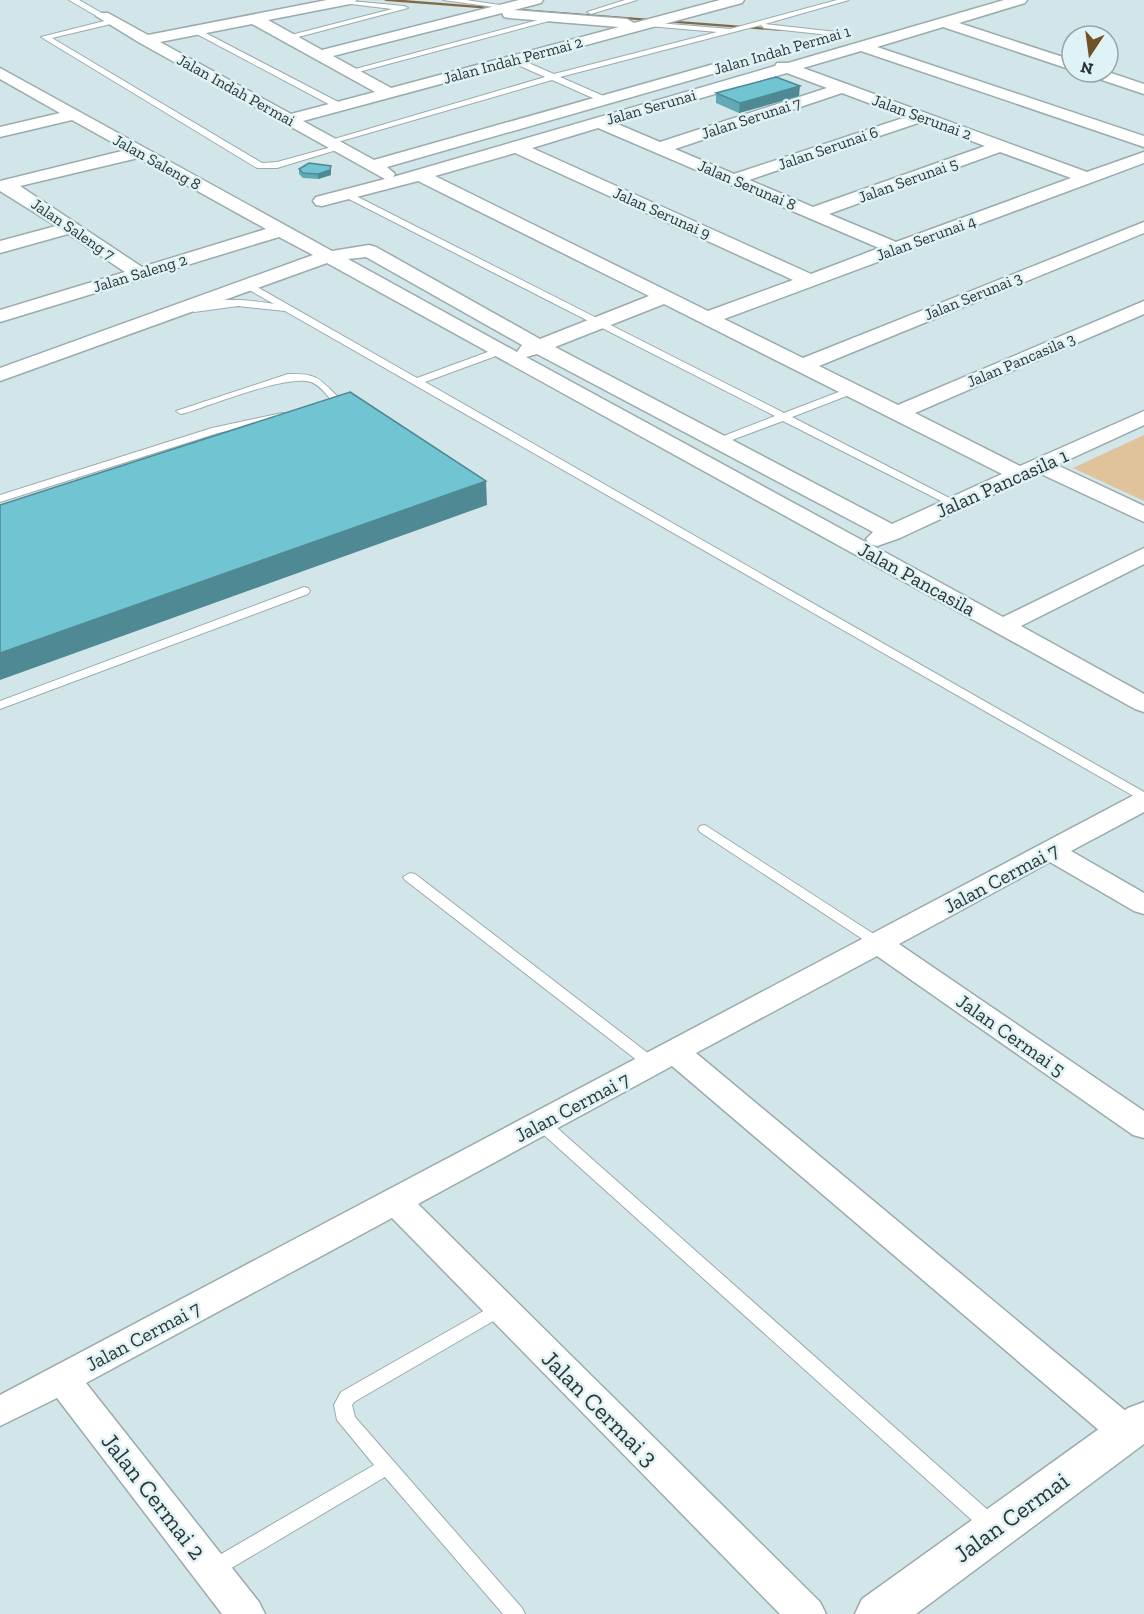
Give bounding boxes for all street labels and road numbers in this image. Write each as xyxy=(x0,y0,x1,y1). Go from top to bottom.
street label: Jalan Indah Permai 1 xyxy=(711,21,853,79)
street label: Jalan Indah Permai 2 xyxy=(441,32,585,88)
street label: Jalan Indah Permai xyxy=(174,50,299,130)
street label: Jalan Serunai xyxy=(604,85,699,129)
street label: Jalan Serunai 2 xyxy=(870,90,974,144)
street label: Jalan Serunai 7 xyxy=(699,93,804,143)
street label: Jalan Serunai 6 xyxy=(775,122,881,174)
street label: Jalan Saleng 8 xyxy=(110,130,204,194)
street label: Jalan Serunai 5 xyxy=(856,153,960,207)
street label: Jalan Serunai 8 xyxy=(695,156,799,214)
street label: Jalan Serunai 9 xyxy=(610,183,714,243)
street label: Jalan Saleng 7 xyxy=(28,194,119,264)
street label: Jalan Serunai 4 xyxy=(874,211,979,265)
street label: Jalan Saleng 2 xyxy=(91,250,189,296)
street label: Jalan Serunai 3 xyxy=(921,268,1025,324)
street label: Jalan Pancasila 3 xyxy=(964,329,1078,391)
street label: Jalan Pancasila 1 xyxy=(932,443,1072,523)
street label: Jalan Pancasila xyxy=(854,537,980,621)
street label: Jalan Cermai 7 xyxy=(940,837,1063,918)
street label: Jalan Cermai 5 xyxy=(952,989,1070,1081)
street label: Jalan Cermai 7 xyxy=(511,1066,634,1147)
street label: Jalan Cermai 7 xyxy=(82,1295,205,1376)
street label: Jalan Cermai 3 xyxy=(536,1344,664,1472)
street label: Jalan Cermai 2 xyxy=(96,1427,212,1565)
street label: Jalan Cermai xyxy=(948,1465,1074,1568)

